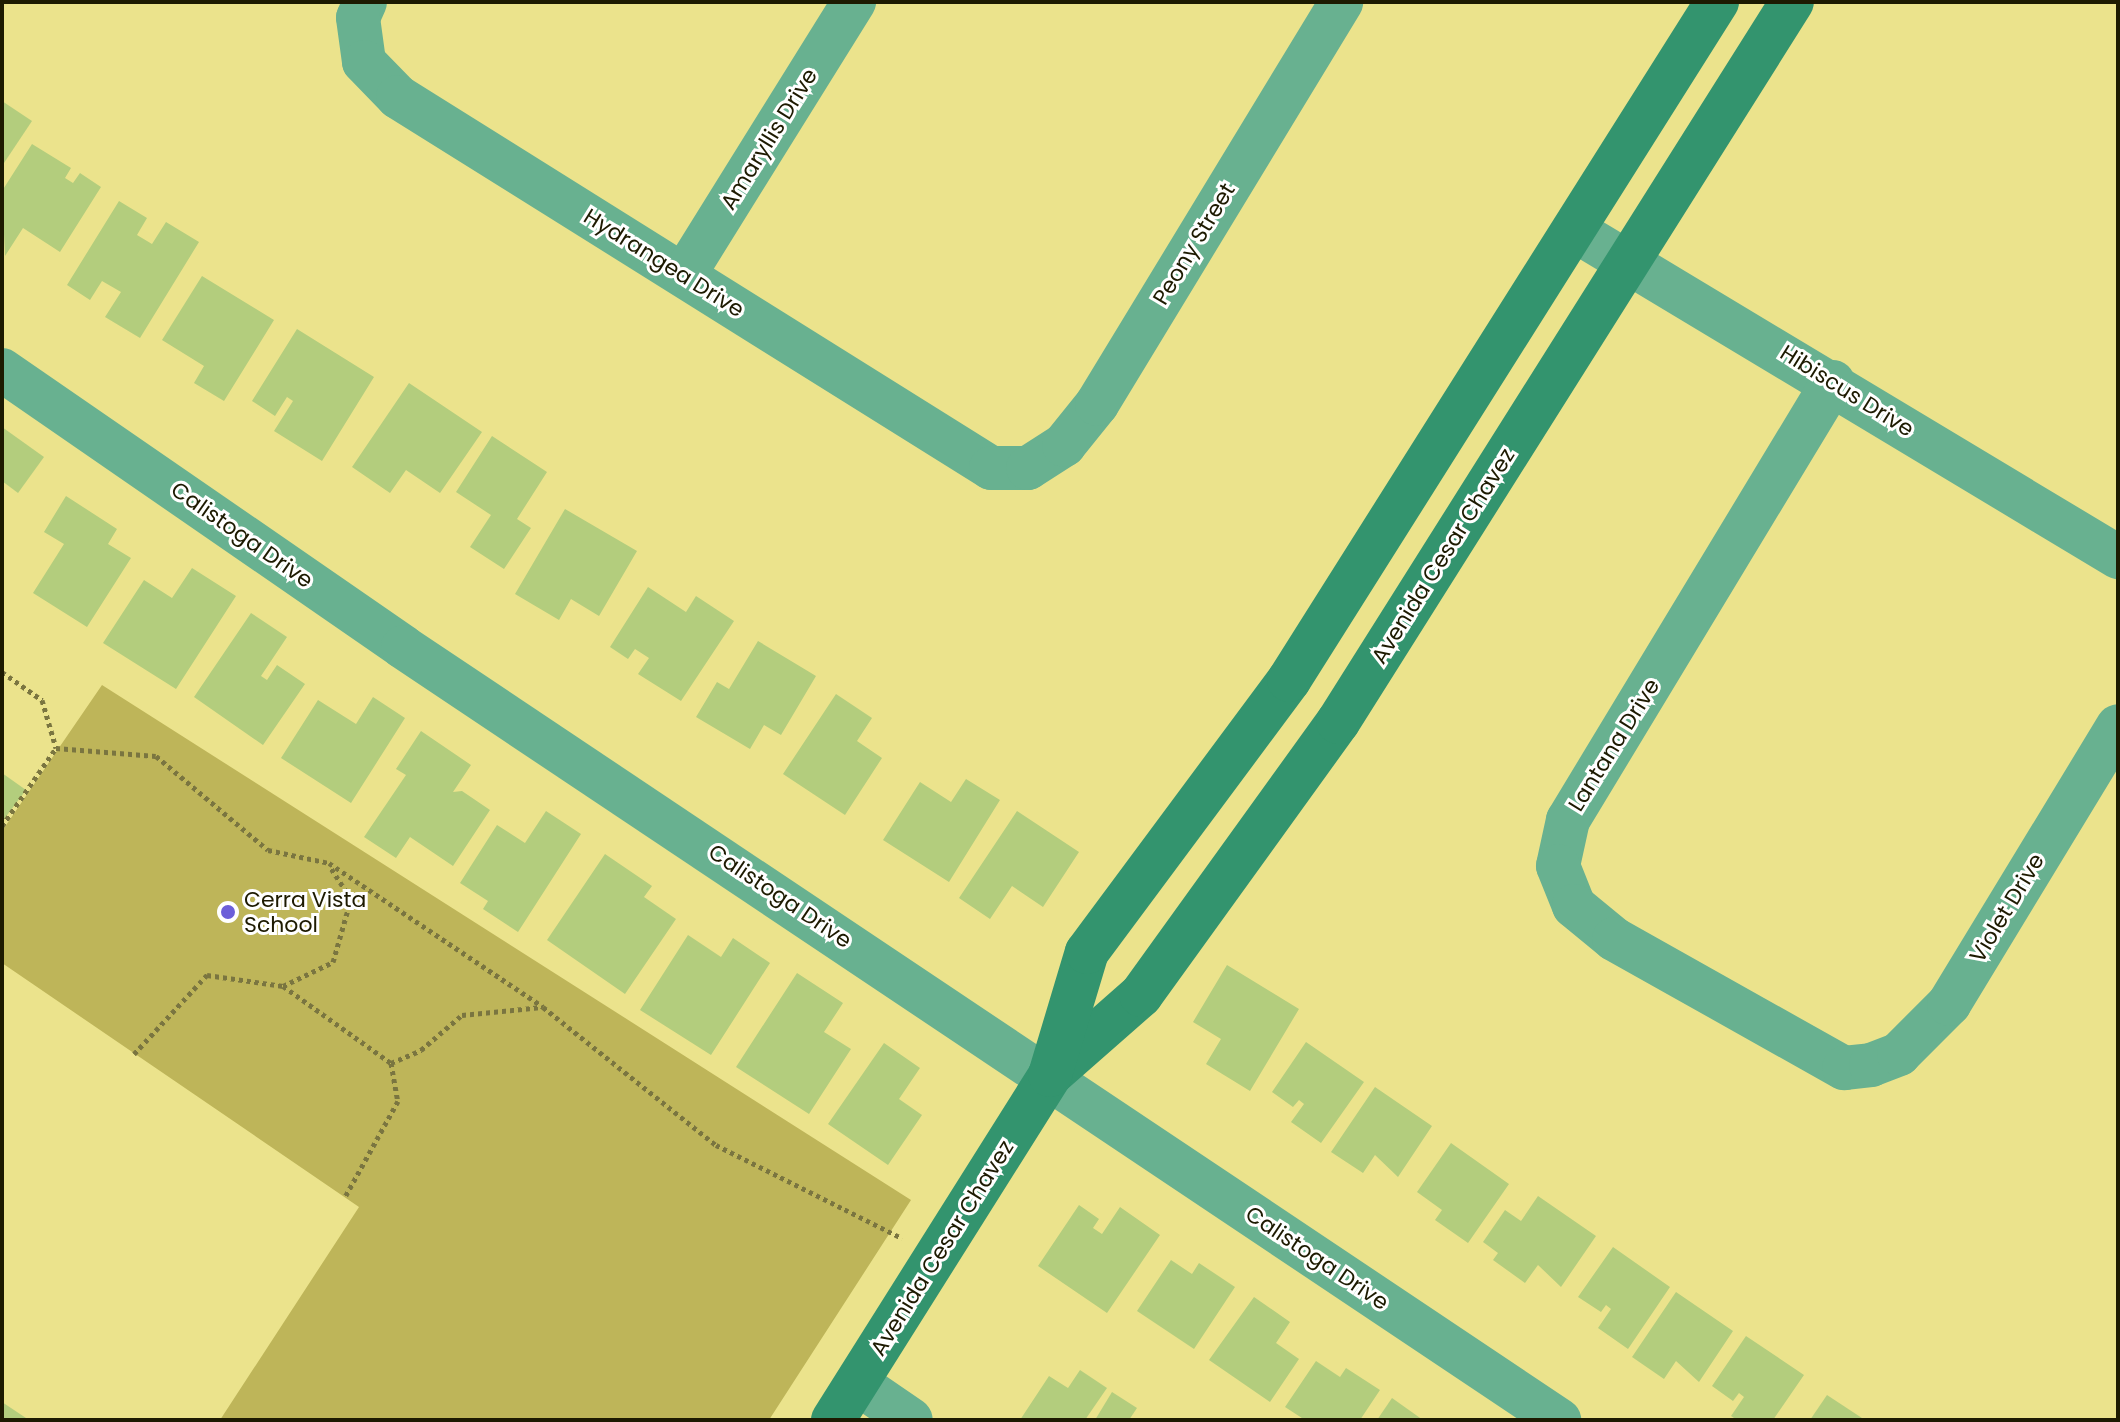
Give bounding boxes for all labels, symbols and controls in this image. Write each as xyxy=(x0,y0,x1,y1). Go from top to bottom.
street label: Amaryllis Drive xyxy=(715,63,823,215)
street label: Peony Street xyxy=(1147,178,1241,310)
street label: Hydrangea Drive xyxy=(579,203,749,323)
street label: Hibiscus Drive xyxy=(1775,339,1919,443)
street label: Avenida Cesar Chavez xyxy=(1366,443,1520,669)
street label: Calistoga Drive xyxy=(166,476,318,594)
street label: Lantana Drive xyxy=(1563,674,1665,816)
street label: Calistoga Drive xyxy=(703,838,857,954)
street label: Violet Drive xyxy=(1964,849,2050,967)
place label: Cerra Vista School xyxy=(244,886,366,938)
marker: Cerra Vista School xyxy=(219,903,237,921)
street label: Avenida Cesar Chavez xyxy=(865,1135,1019,1361)
street label: Calistoga Drive xyxy=(1240,1200,1394,1316)

